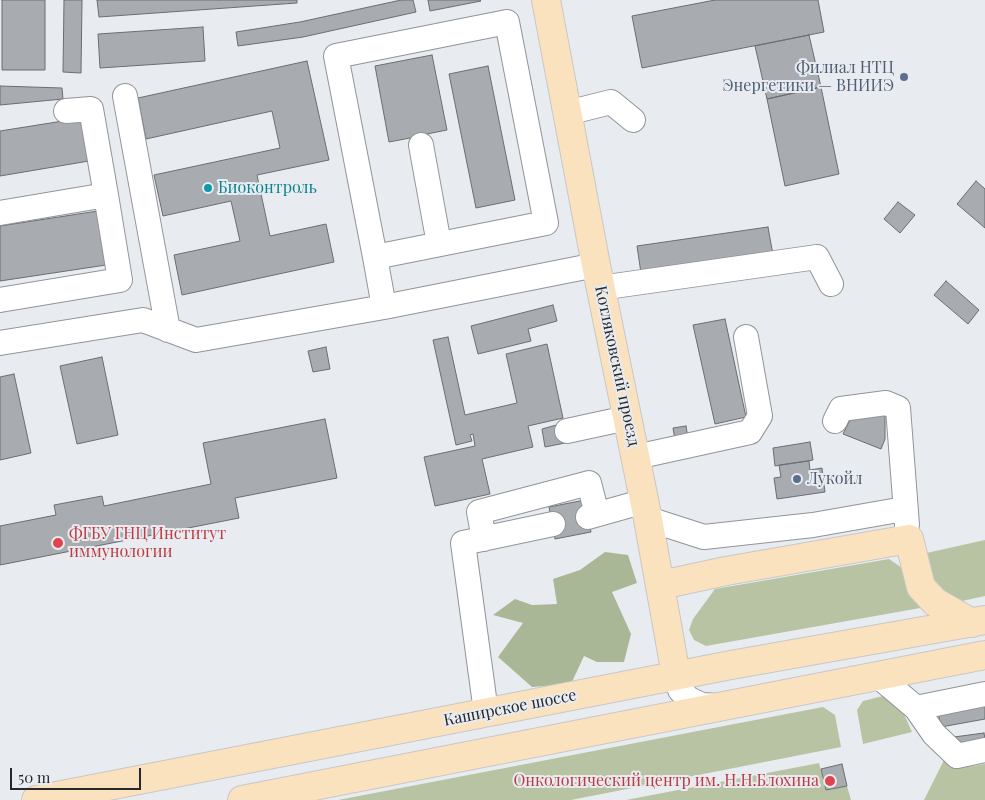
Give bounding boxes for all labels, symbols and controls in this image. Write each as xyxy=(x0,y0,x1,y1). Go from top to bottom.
place label: Филиал НТЦ Энергетики — ВНИИЭ xyxy=(723,58,894,96)
marker: Филиал НТЦ Энергетики — ВНИИЭ xyxy=(898,71,910,83)
place label: Биоконтроль xyxy=(218,178,317,198)
marker: Биоконтроль xyxy=(202,182,214,194)
street label: Котляковский проезд xyxy=(591,284,643,448)
place label: Лукойл xyxy=(807,469,863,489)
marker: Лукойл xyxy=(791,473,803,485)
place label: ФГБУ ГНЦ Институт иммунологии xyxy=(69,524,226,562)
marker: ФГБУ ГНЦ Институт иммунологии xyxy=(51,536,65,550)
street label: Каширское шоссе xyxy=(442,686,578,730)
scale bar xyxy=(12,758,144,790)
text: 50 m xyxy=(18,767,50,787)
place label: Онкологический центр им. Н.Н.Блохина xyxy=(513,771,819,791)
marker: Онкологический центр им. Н.Н.Блохина xyxy=(823,774,837,788)

